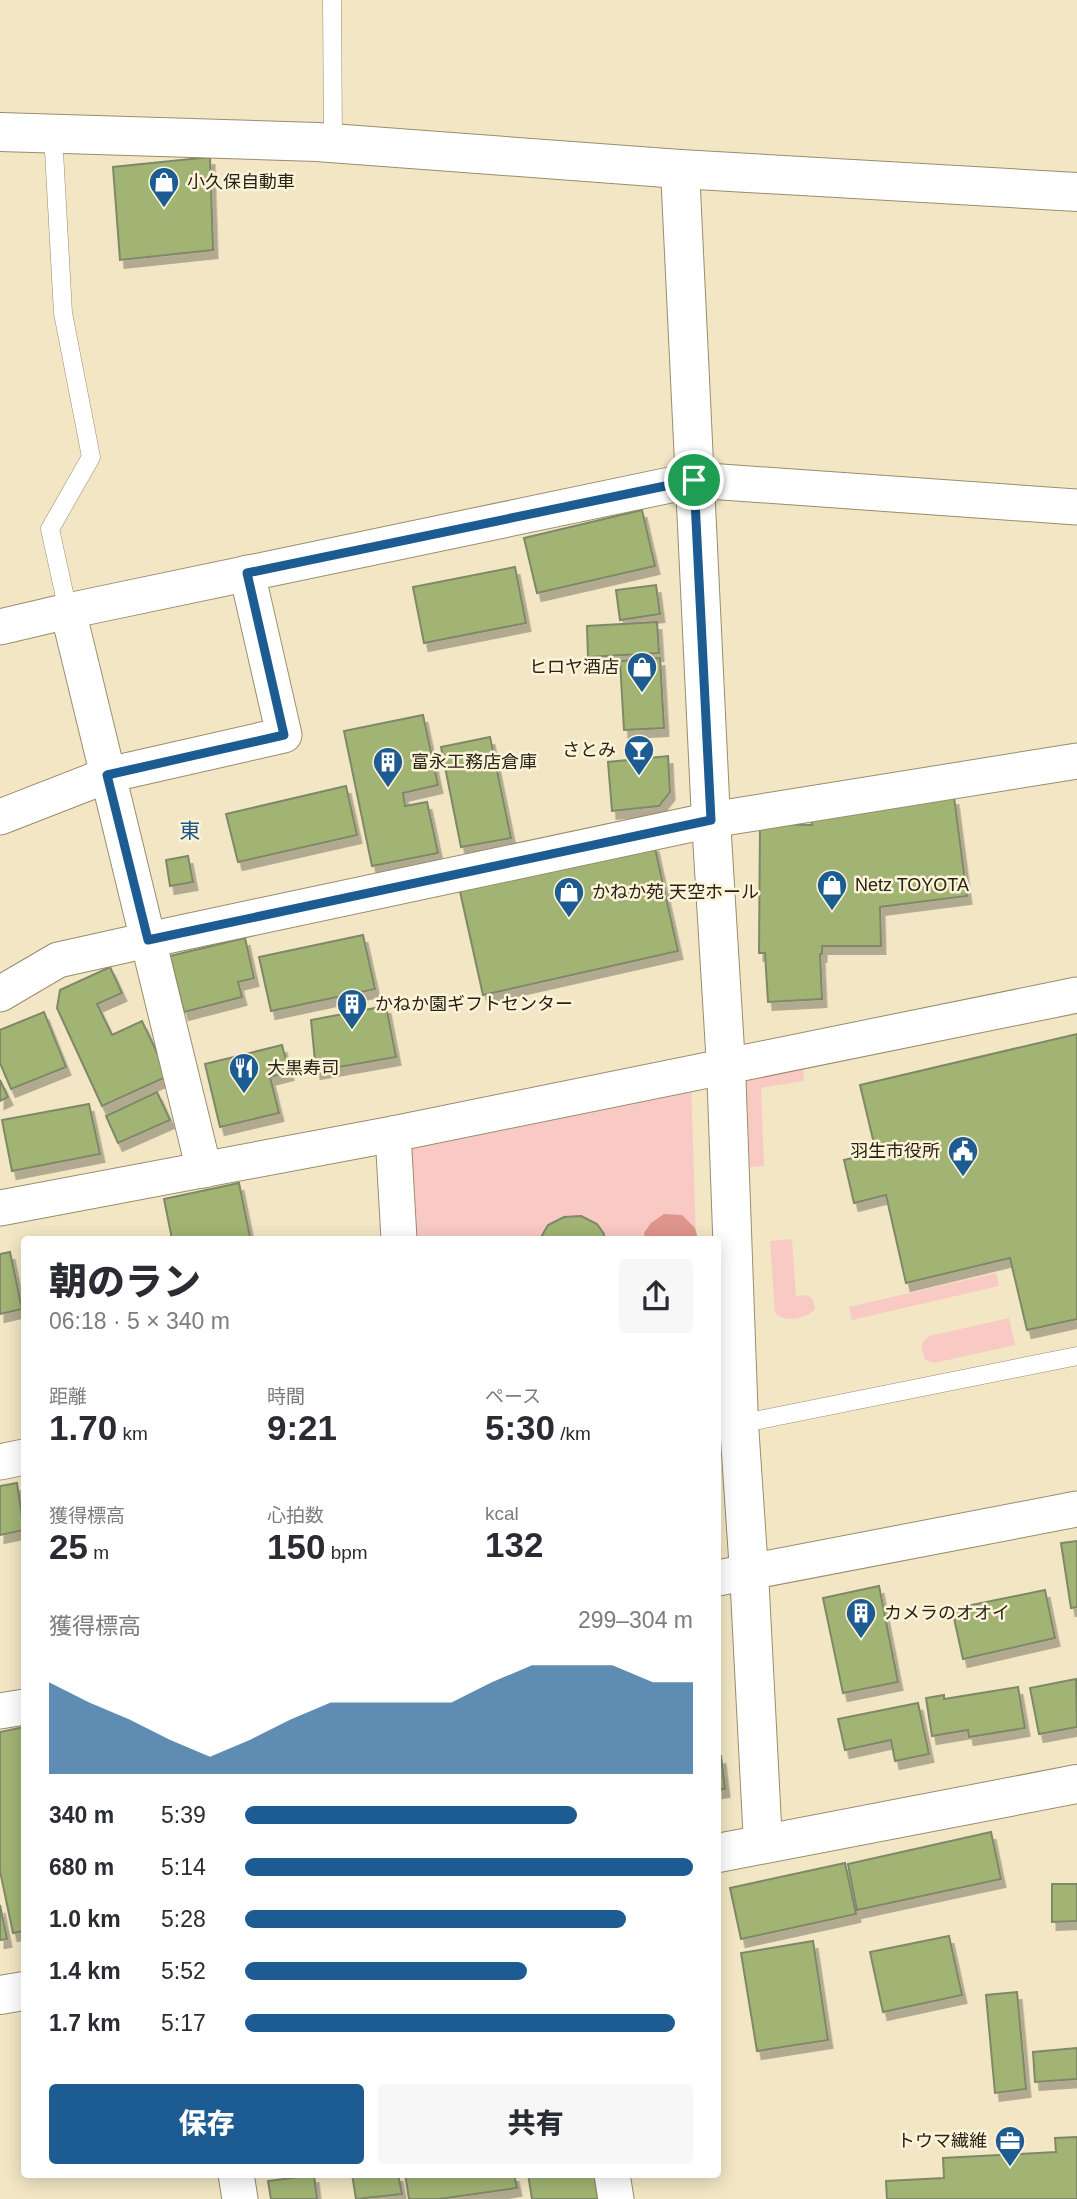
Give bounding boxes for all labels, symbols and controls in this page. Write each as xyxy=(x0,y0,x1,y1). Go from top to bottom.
shop icon: 小久保自動車 xyxy=(147,165,181,209)
place label: 小久保自動車 xyxy=(187,172,295,192)
pin xyxy=(664,450,724,510)
icon: arrive xyxy=(675,461,713,499)
shop icon: ヒロヤ酒店 xyxy=(625,650,659,694)
place label: ヒロヤ酒店 xyxy=(529,657,619,677)
bar icon: さとみ xyxy=(622,733,656,777)
place label: さとみ xyxy=(562,740,616,760)
building icon: 富永工務店倉庫 xyxy=(371,745,405,789)
place label: 富永工務店倉庫 xyxy=(411,752,537,772)
district label: 東 xyxy=(180,819,201,842)
shop icon: Netz TOYOTA xyxy=(815,868,849,912)
shop icon: かねか苑 天空ホール xyxy=(552,875,586,919)
place label: Netz TOYOTA xyxy=(855,875,969,895)
place label: かねか苑 天空ホール xyxy=(592,882,759,902)
building icon: かねか園ギフトセンター xyxy=(335,987,369,1031)
place label: かねか園ギフトセンター xyxy=(375,994,573,1014)
restaurant icon: 大黒寿司 xyxy=(227,1051,261,1095)
place label: 大黒寿司 xyxy=(267,1058,339,1078)
public building icon: 羽生市役所 xyxy=(946,1134,980,1178)
place label: 羽生市役所 xyxy=(850,1141,940,1161)
button: share xyxy=(619,1259,693,1333)
text: 朝のラン xyxy=(49,1261,201,1303)
text: 06:18 · 5 × 340 m xyxy=(49,1308,230,1334)
text: 距離 xyxy=(49,1386,87,1407)
text: 時間 xyxy=(267,1386,305,1407)
text: ペース xyxy=(485,1386,541,1407)
text: 1.70 xyxy=(49,1408,117,1447)
text: 9:21 xyxy=(267,1408,337,1447)
text: 5:30 xyxy=(485,1408,555,1447)
text: km xyxy=(117,1423,148,1444)
text: /km xyxy=(555,1423,591,1444)
text: kcal xyxy=(485,1503,519,1524)
text: 獲得標高 xyxy=(49,1505,125,1526)
text: 心拍数 xyxy=(267,1505,324,1526)
text: 132 xyxy=(485,1525,543,1564)
text: 25 xyxy=(49,1527,88,1566)
text: 150 xyxy=(267,1527,325,1566)
text: m xyxy=(88,1542,109,1563)
text: bpm xyxy=(325,1542,368,1563)
building icon: カメラのオオイ xyxy=(844,1596,878,1640)
place label: カメラのオオイ xyxy=(884,1603,1010,1623)
text: 299–304 m xyxy=(578,1607,693,1633)
text: 獲得標高 xyxy=(49,1613,141,1639)
text: 340 m xyxy=(49,1802,114,1828)
text: 5:39 xyxy=(161,1802,206,1828)
text: 680 m xyxy=(49,1854,114,1880)
text: 5:14 xyxy=(161,1854,206,1880)
text: 1.0 km xyxy=(49,1906,121,1932)
text: 5:28 xyxy=(161,1906,206,1932)
text: 1.4 km xyxy=(49,1958,121,1984)
text: 5:52 xyxy=(161,1958,206,1984)
text: 1.7 km xyxy=(49,2010,121,2036)
text: 5:17 xyxy=(161,2010,206,2036)
button: 保存 xyxy=(49,2084,364,2164)
button: 共有 xyxy=(378,2084,693,2164)
office icon: トウマ繊維 xyxy=(993,2124,1027,2168)
place label: トウマ繊維 xyxy=(897,2131,987,2151)

